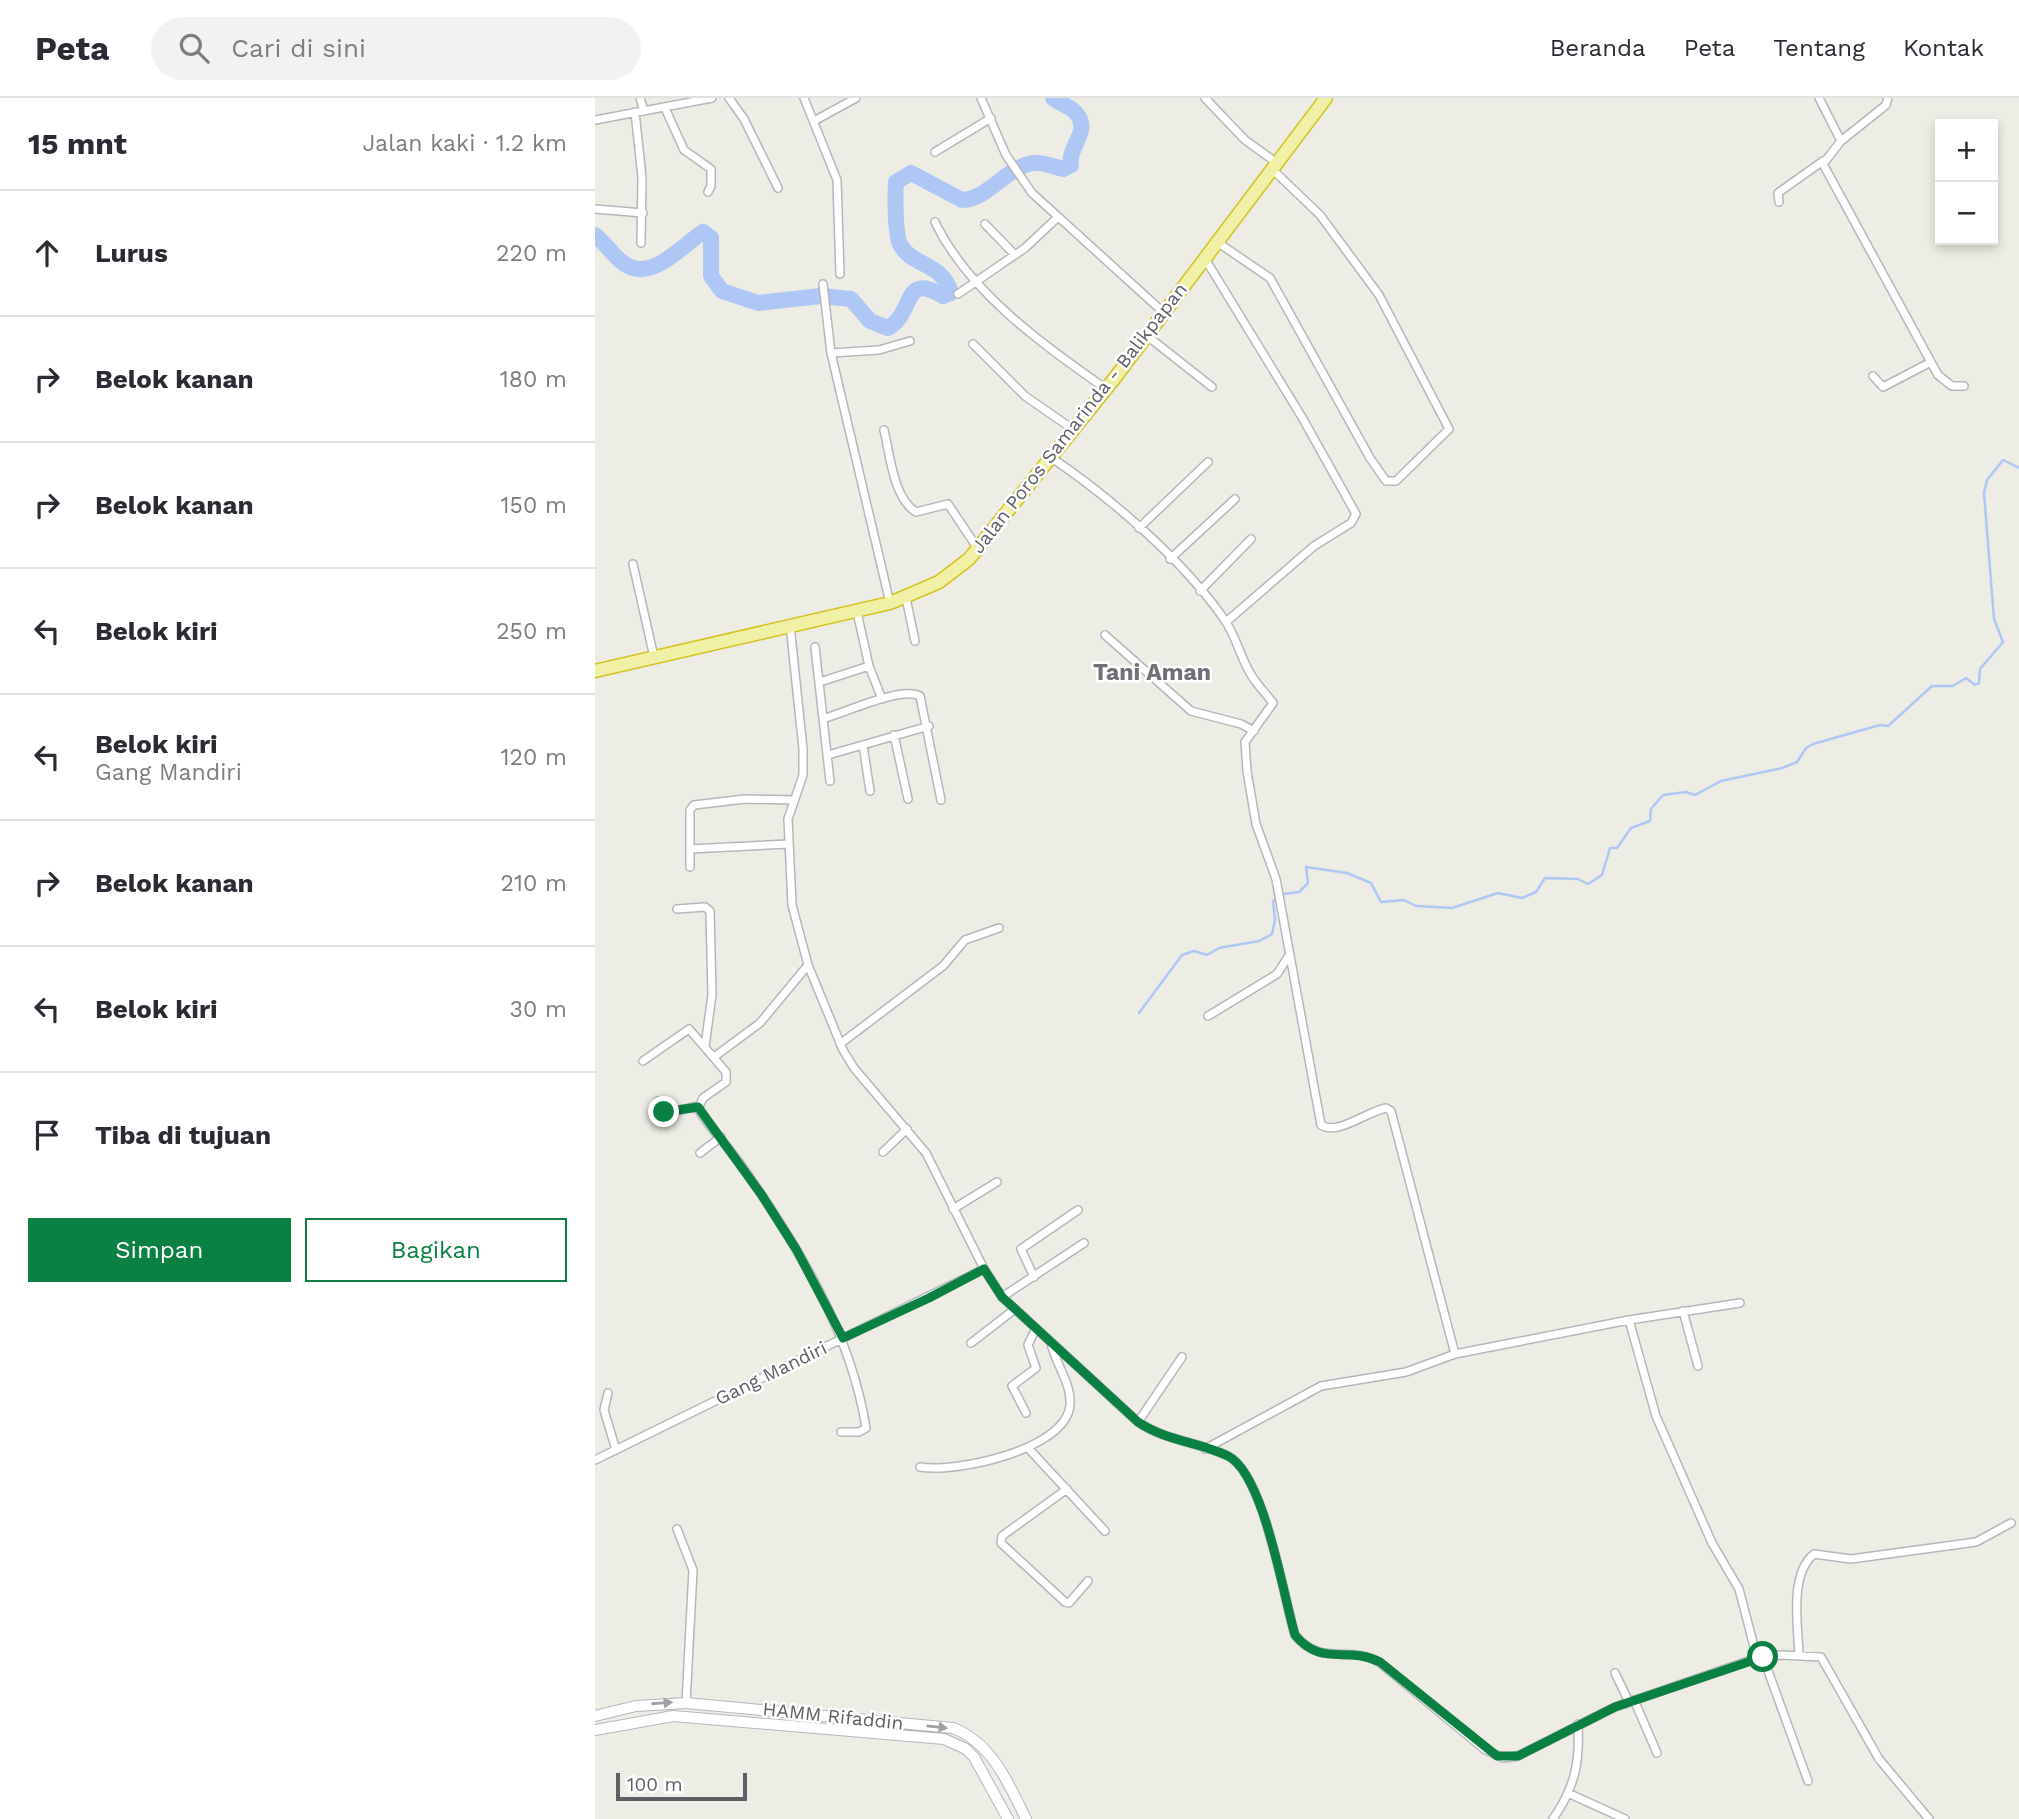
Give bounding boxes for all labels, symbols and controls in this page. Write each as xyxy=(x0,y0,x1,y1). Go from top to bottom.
search box xyxy=(151,17,641,80)
text: Peta xyxy=(35,29,109,68)
icon: search xyxy=(175,29,213,67)
text: Cari di sini xyxy=(231,33,366,63)
text: Beranda xyxy=(1550,34,1646,62)
text: Peta xyxy=(1684,34,1735,62)
text: Tentang xyxy=(1773,34,1865,62)
text: Kontak xyxy=(1903,34,1984,62)
map controls xyxy=(1935,119,1998,245)
button: + xyxy=(1935,119,1998,182)
text: 15 mnt xyxy=(28,126,127,161)
text: Jalan kaki · 1.2 km xyxy=(363,130,567,157)
button: − xyxy=(1935,182,1998,245)
icon: ahead xyxy=(28,234,66,272)
text: Lurus xyxy=(95,238,168,268)
text: 220 m xyxy=(496,240,567,267)
street label: Jalan Poros Samarinda - Balikpapan xyxy=(966,278,1192,558)
icon: right xyxy=(28,360,66,398)
text: Belok kanan xyxy=(95,364,254,394)
text: 180 m xyxy=(500,366,567,393)
icon: right xyxy=(28,486,66,524)
text: Belok kanan xyxy=(95,490,254,520)
text: 150 m xyxy=(501,492,567,519)
icon: left xyxy=(28,612,66,650)
text: Belok kiri xyxy=(95,616,218,646)
text: 250 m xyxy=(496,618,567,645)
district label: Tani Aman xyxy=(1093,659,1211,686)
text: Belok kiri xyxy=(95,729,218,759)
icon: left xyxy=(28,738,66,776)
text: 120 m xyxy=(501,744,567,771)
text: Gang Mandiri xyxy=(95,759,242,786)
icon: right xyxy=(28,864,66,902)
text: Belok kanan xyxy=(95,868,254,898)
text: 210 m xyxy=(501,870,567,897)
icon: left xyxy=(28,990,66,1028)
text: Belok kiri xyxy=(95,994,218,1024)
text: 30 m xyxy=(510,996,567,1023)
route end xyxy=(648,1096,679,1127)
icon: arrive xyxy=(28,1116,66,1154)
text: Tiba di tujuan xyxy=(95,1120,271,1150)
button: Simpan xyxy=(28,1218,291,1282)
button: Bagikan xyxy=(305,1218,567,1282)
street label: Gang Mandiri xyxy=(711,1336,831,1410)
route start xyxy=(1747,1641,1778,1672)
one-way arrow xyxy=(651,1697,673,1708)
street label: HAMM Rifaddin xyxy=(762,1697,904,1735)
one-way arrow xyxy=(926,1721,948,1732)
scale bar xyxy=(616,1770,747,1802)
text: 100 m xyxy=(627,1773,683,1796)

